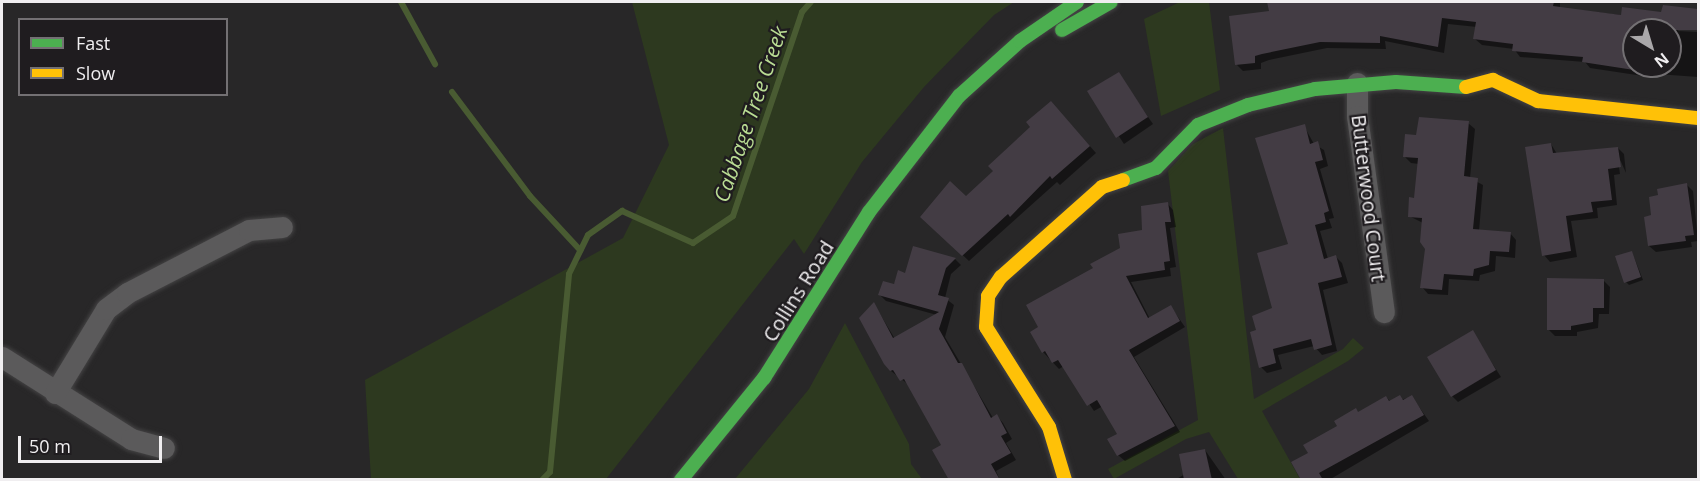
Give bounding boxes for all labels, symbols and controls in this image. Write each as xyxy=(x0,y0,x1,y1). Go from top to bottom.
legend xyxy=(18,18,228,96)
north arrow xyxy=(1622,18,1682,78)
water label: Cabbage Tree Creek xyxy=(708,23,792,205)
text: Fast xyxy=(76,31,110,55)
text: N xyxy=(1650,48,1674,73)
text: Slow xyxy=(76,61,115,85)
street label: Butterwood Court xyxy=(1347,113,1391,283)
street label: Collins Road xyxy=(757,236,839,346)
scale bar xyxy=(21,424,165,462)
text: 50 m xyxy=(29,434,71,458)

